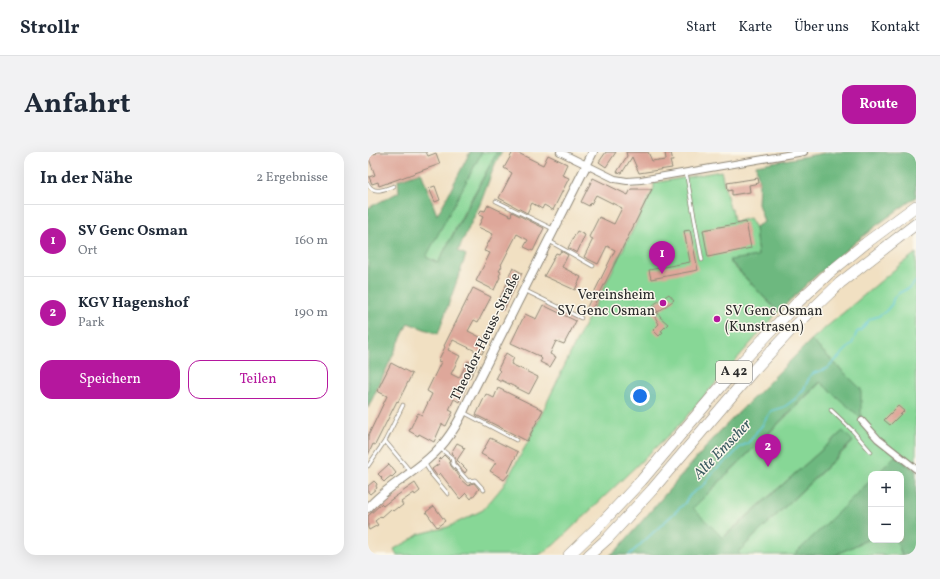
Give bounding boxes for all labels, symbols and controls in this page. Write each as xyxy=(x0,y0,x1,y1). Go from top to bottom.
text: Strollr xyxy=(20,15,80,41)
text: Start xyxy=(686,18,716,37)
text: Karte xyxy=(738,18,772,37)
text: Über uns xyxy=(794,18,849,37)
text: Kontakt xyxy=(871,18,920,37)
text: Anfahrt xyxy=(24,85,131,124)
button: Route xyxy=(842,85,916,124)
text: In der Nähe xyxy=(40,167,133,190)
text: 2 Ergebnisse xyxy=(256,169,328,187)
text: SV Genc Osman xyxy=(78,221,188,242)
text: 1 xyxy=(50,232,56,250)
text: 160 m xyxy=(294,232,328,250)
pin: 1 xyxy=(649,241,675,274)
text: Ort xyxy=(78,242,98,260)
street label: Theodor-Heuss-Straße xyxy=(447,269,525,404)
place label: Vereinsheim SV Genc Osman xyxy=(557,286,655,321)
text: KGV Hagenshof xyxy=(78,293,189,314)
marker: Vereinsheim SV Genc Osman xyxy=(658,298,668,308)
place label: SV Genc Osman (Kunstrasen) xyxy=(725,302,823,337)
text: 2 xyxy=(50,304,56,322)
text: 190 m xyxy=(294,304,328,322)
text: Park xyxy=(78,314,105,332)
marker: SV Genc Osman (Kunstrasen) xyxy=(712,314,722,324)
button: Speichern xyxy=(40,360,180,399)
button: Teilen xyxy=(188,360,328,399)
road number: A 42 xyxy=(716,361,752,383)
your location xyxy=(630,386,650,406)
water label: Alte Emscher xyxy=(688,415,757,485)
pin: 2 xyxy=(755,434,781,467)
map controls xyxy=(868,471,904,543)
button: + xyxy=(868,471,904,507)
button: − xyxy=(868,507,904,543)

